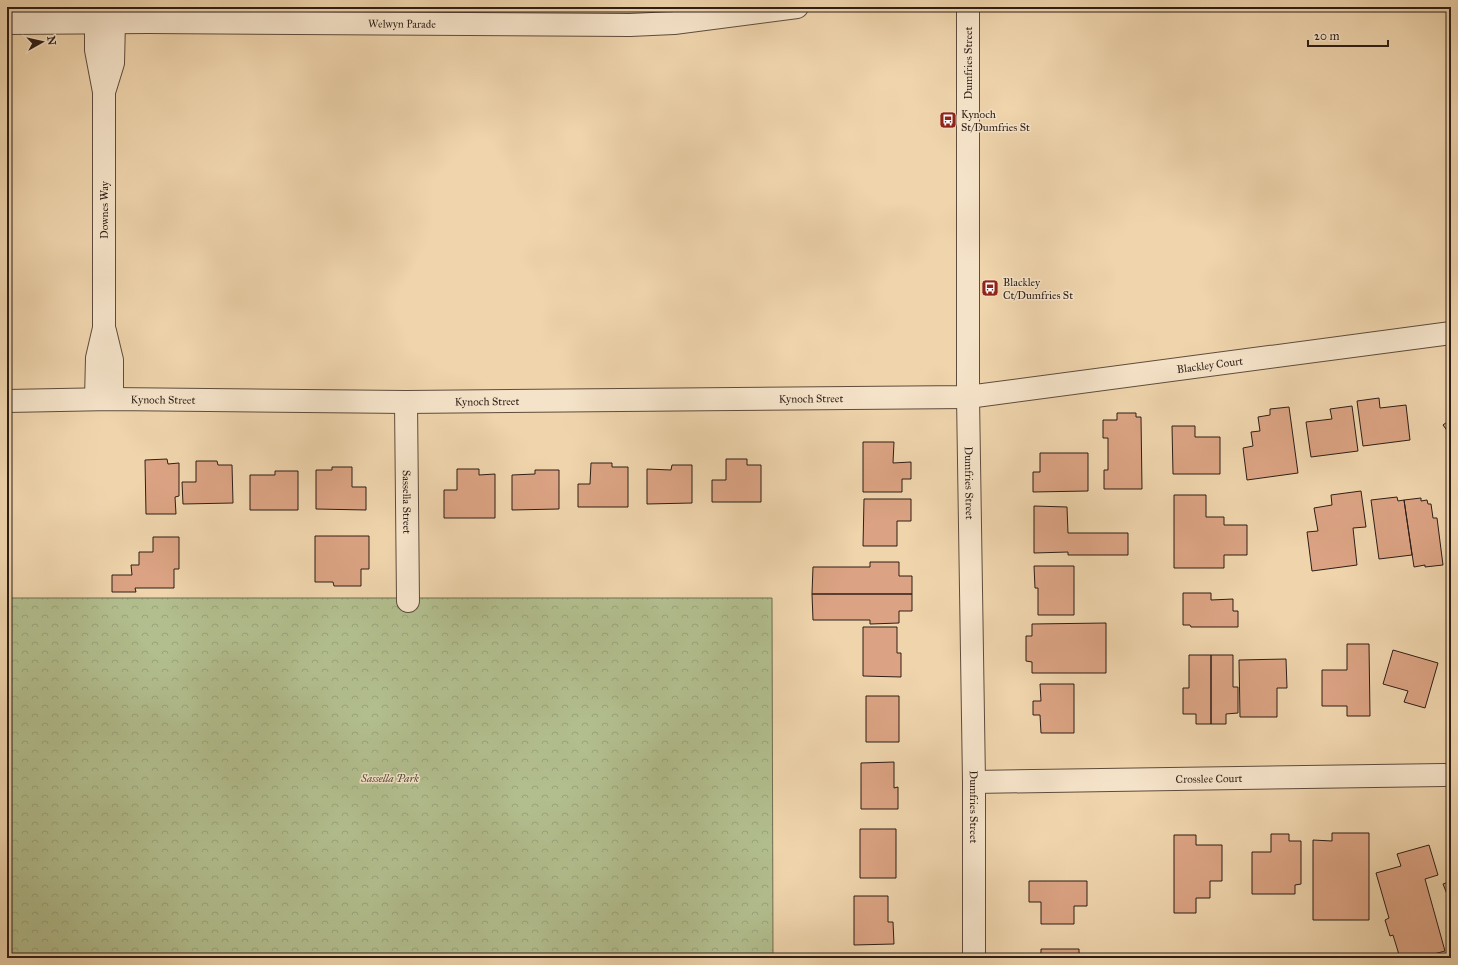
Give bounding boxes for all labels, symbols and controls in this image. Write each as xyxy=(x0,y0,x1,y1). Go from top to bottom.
street label: Welwyn Parade xyxy=(368,17,436,31)
north arrow xyxy=(22,22,62,62)
scale bar xyxy=(1308,22,1388,48)
street label: Dumfries Street xyxy=(962,26,975,99)
text: 20 m xyxy=(1314,29,1340,43)
text: N xyxy=(44,35,59,47)
place label: Kynoch St/Dumfries St xyxy=(961,108,1030,134)
bus stop icon: Kynoch St/Dumfries St xyxy=(938,110,958,130)
street label: Downes Way xyxy=(98,180,111,239)
place label: Blackley Ct/Dumfries St xyxy=(1003,276,1073,302)
bus stop icon: Blackley Ct/Dumfries St xyxy=(980,278,1000,298)
street label: Blackley Court xyxy=(1176,355,1244,376)
street label: Kynoch Street xyxy=(779,392,843,406)
street label: Kynoch Street xyxy=(131,393,195,407)
street label: Kynoch Street xyxy=(455,395,519,409)
street label: Dumfries Street xyxy=(962,446,976,520)
street label: Sassella Street xyxy=(400,470,413,534)
street label: Dumfries Street xyxy=(967,770,980,844)
park label: Sassella Park xyxy=(360,772,419,785)
street label: Crosslee Court xyxy=(1175,772,1243,786)

